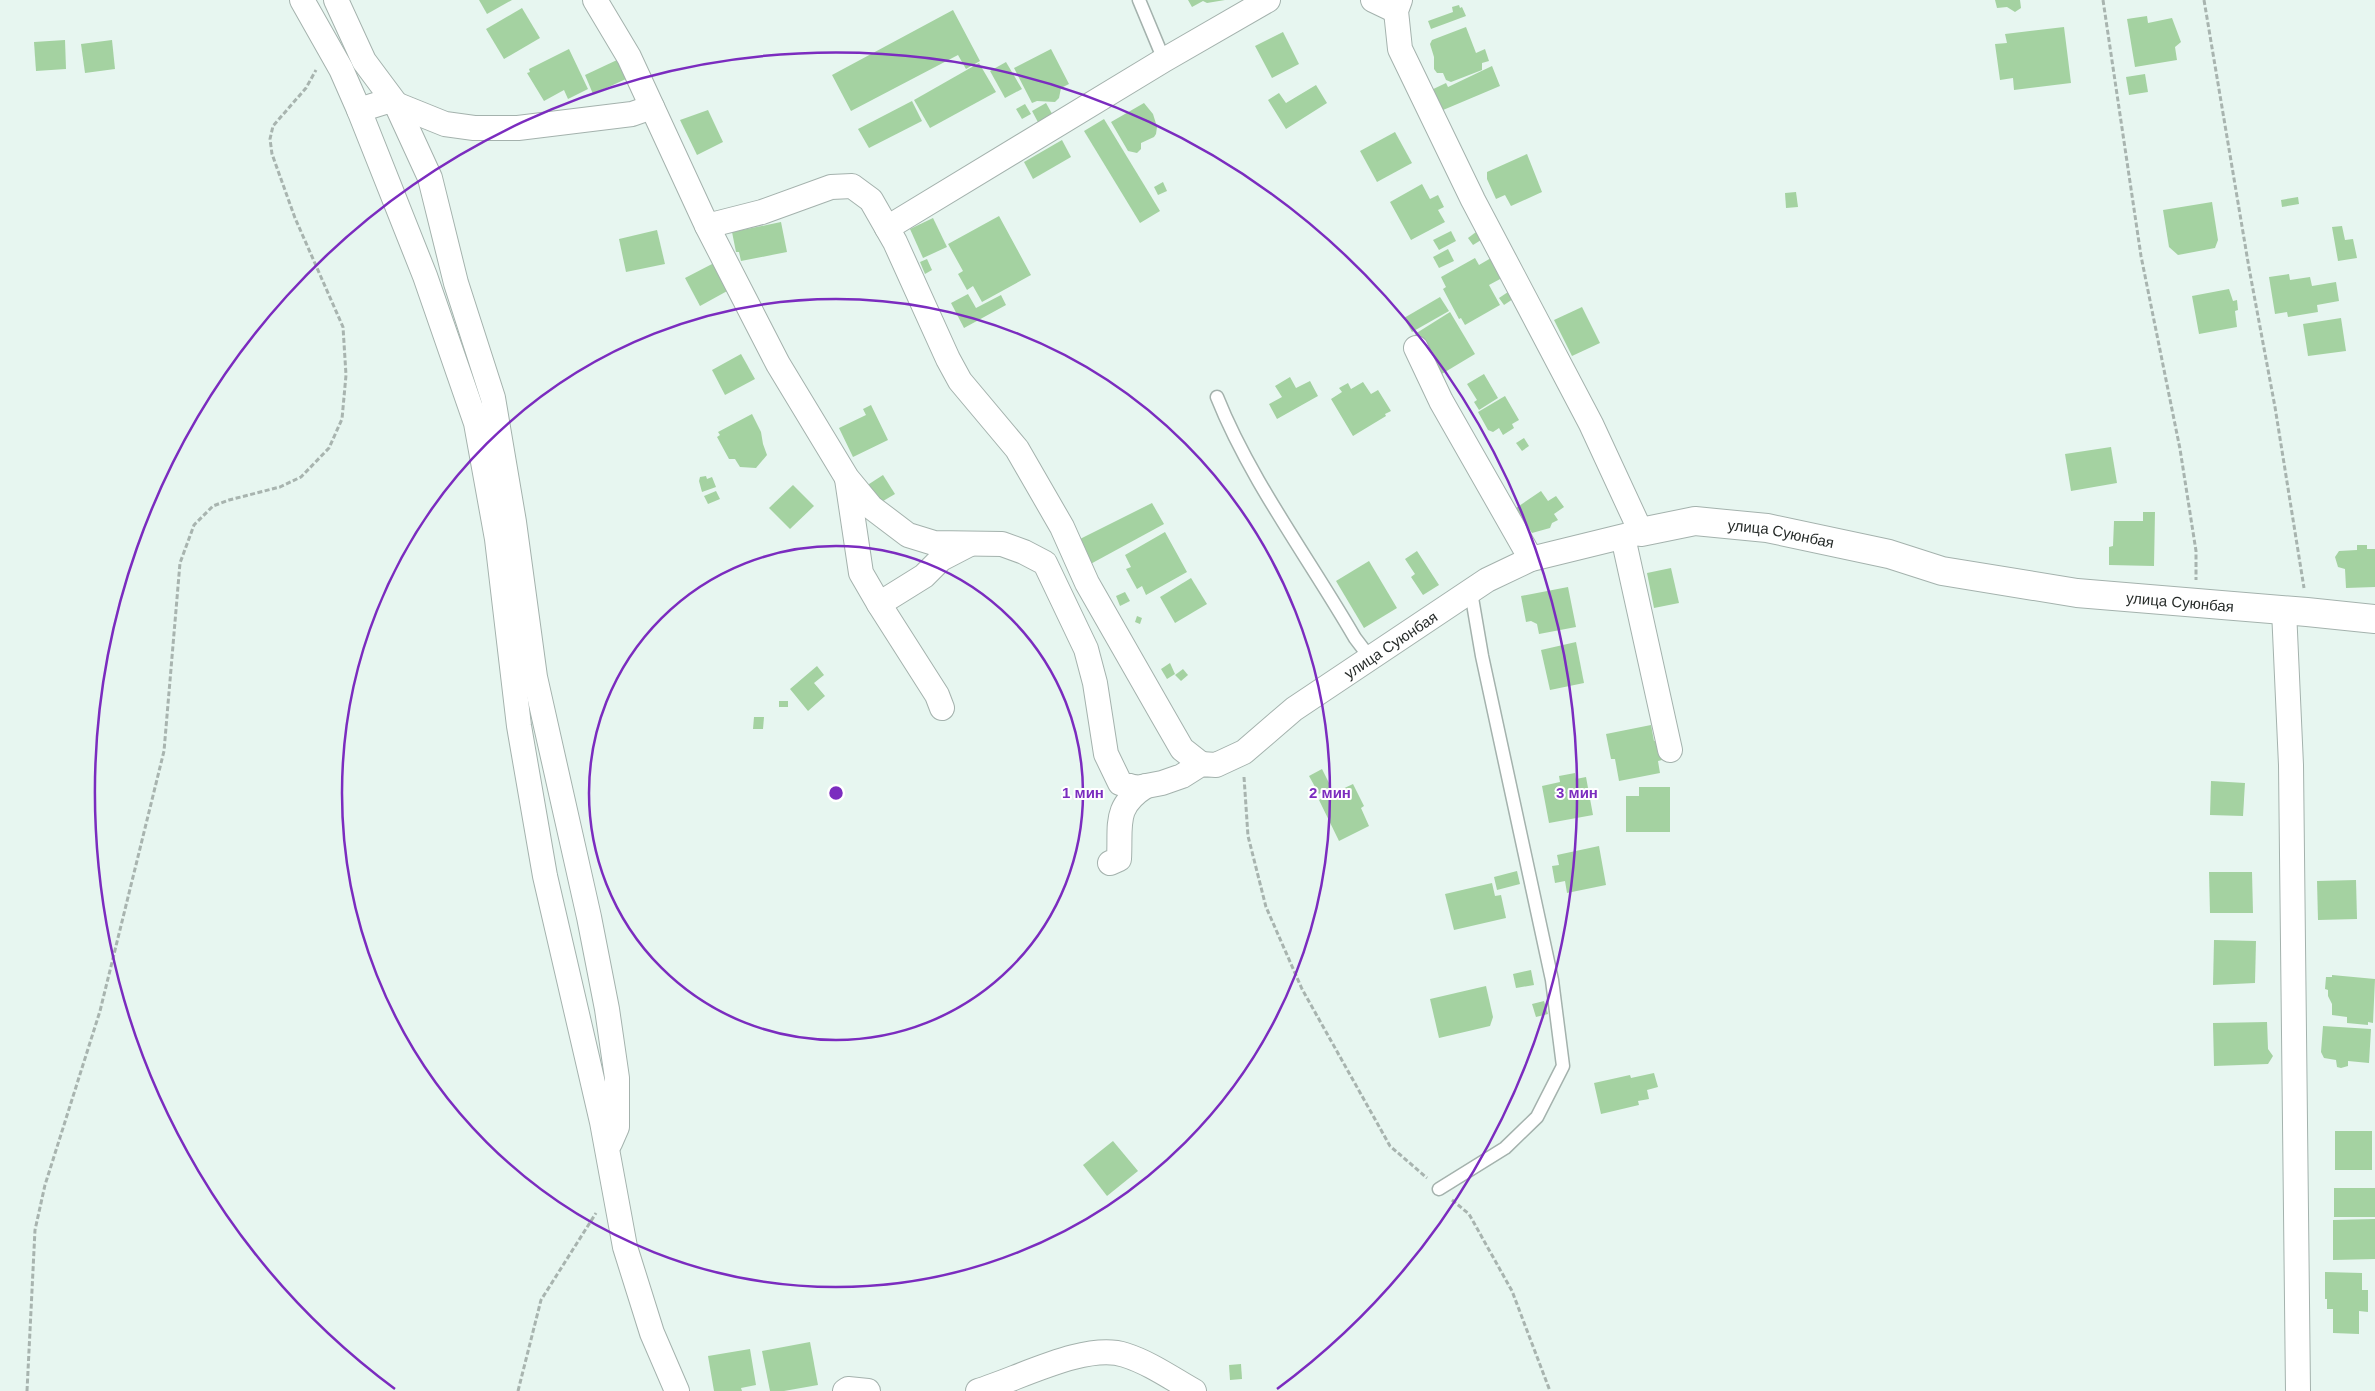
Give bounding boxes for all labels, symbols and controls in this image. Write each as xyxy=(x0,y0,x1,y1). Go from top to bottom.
street label: улица Суюнбая xyxy=(1727,516,1836,551)
street label: улица Суюнбая xyxy=(2125,589,2235,614)
street label: улица Суюнбая xyxy=(1341,607,1440,682)
centre of rings xyxy=(827,784,845,802)
text: 1 мин xyxy=(1062,784,1104,801)
text: 2 мин xyxy=(1309,784,1351,801)
text: 3 мин xyxy=(1556,784,1598,801)

